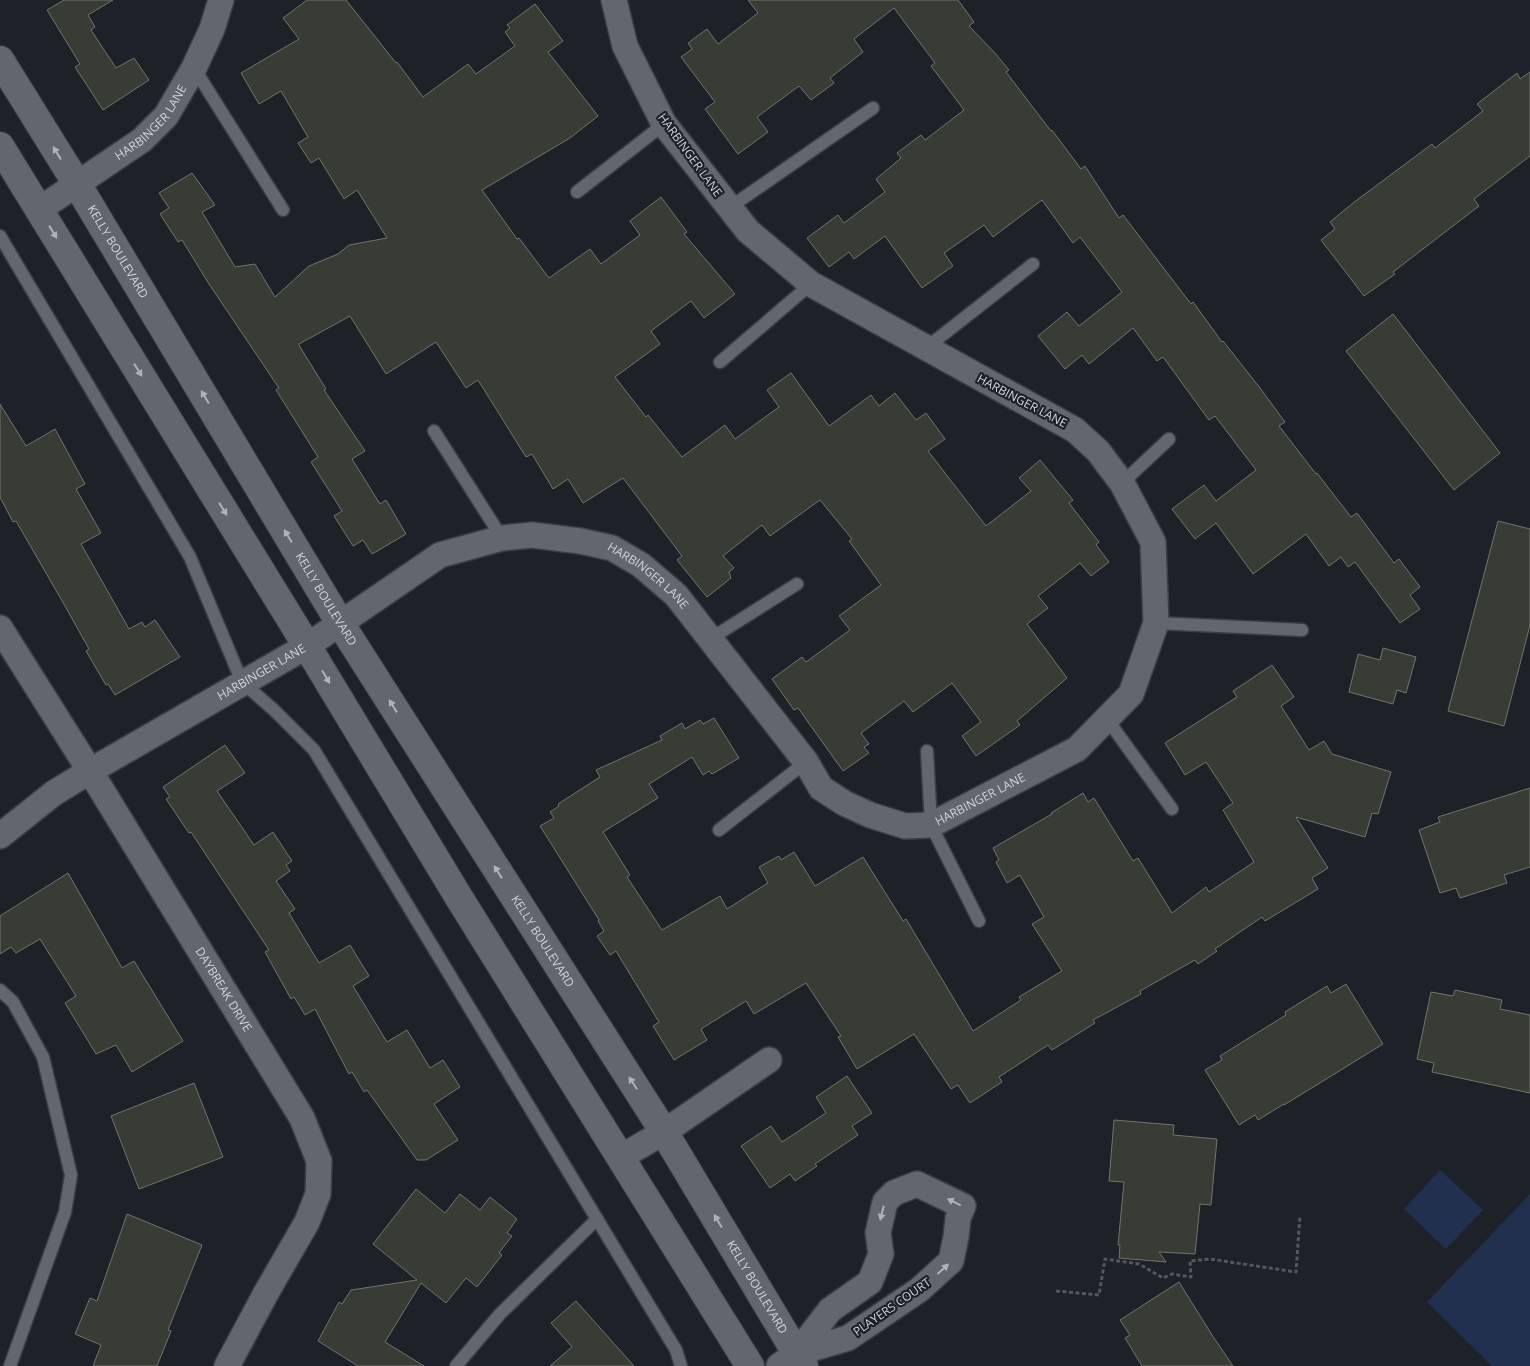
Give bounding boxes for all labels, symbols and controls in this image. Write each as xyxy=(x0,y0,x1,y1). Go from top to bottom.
street label: HARBINGER LANE xyxy=(111,82,190,164)
street label: HARBINGER LANE xyxy=(654,109,727,200)
one-way arrow xyxy=(53,146,62,159)
street label: KELLY BOULEVARD xyxy=(83,202,153,301)
one-way arrow xyxy=(49,225,58,238)
one-way arrow xyxy=(134,364,143,377)
street label: HARBINGER LANE xyxy=(974,370,1070,431)
one-way arrow xyxy=(200,390,209,403)
one-way arrow xyxy=(219,502,228,515)
one-way arrow xyxy=(284,530,293,543)
street label: HARBINGER LANE xyxy=(604,538,693,612)
street label: KELLY BOULEVARD xyxy=(292,549,361,649)
street label: HARBINGER LANE xyxy=(214,640,309,704)
one-way arrow xyxy=(322,671,331,684)
one-way arrow xyxy=(389,700,398,713)
street label: HARBINGER LANE xyxy=(932,768,1028,829)
one-way arrow xyxy=(494,865,503,879)
street label: KELLY BOULEVARD xyxy=(507,892,579,990)
street label: DAYBREAK DRIVE xyxy=(192,944,256,1035)
one-way arrow xyxy=(628,1076,637,1089)
one-way arrow xyxy=(947,1198,961,1206)
one-way arrow xyxy=(878,1206,886,1221)
one-way arrow xyxy=(713,1215,722,1228)
street label: KELLY BOULEVARD xyxy=(723,1237,792,1337)
one-way arrow xyxy=(936,1263,948,1275)
street label: PLAYERS COURT xyxy=(849,1273,934,1340)

